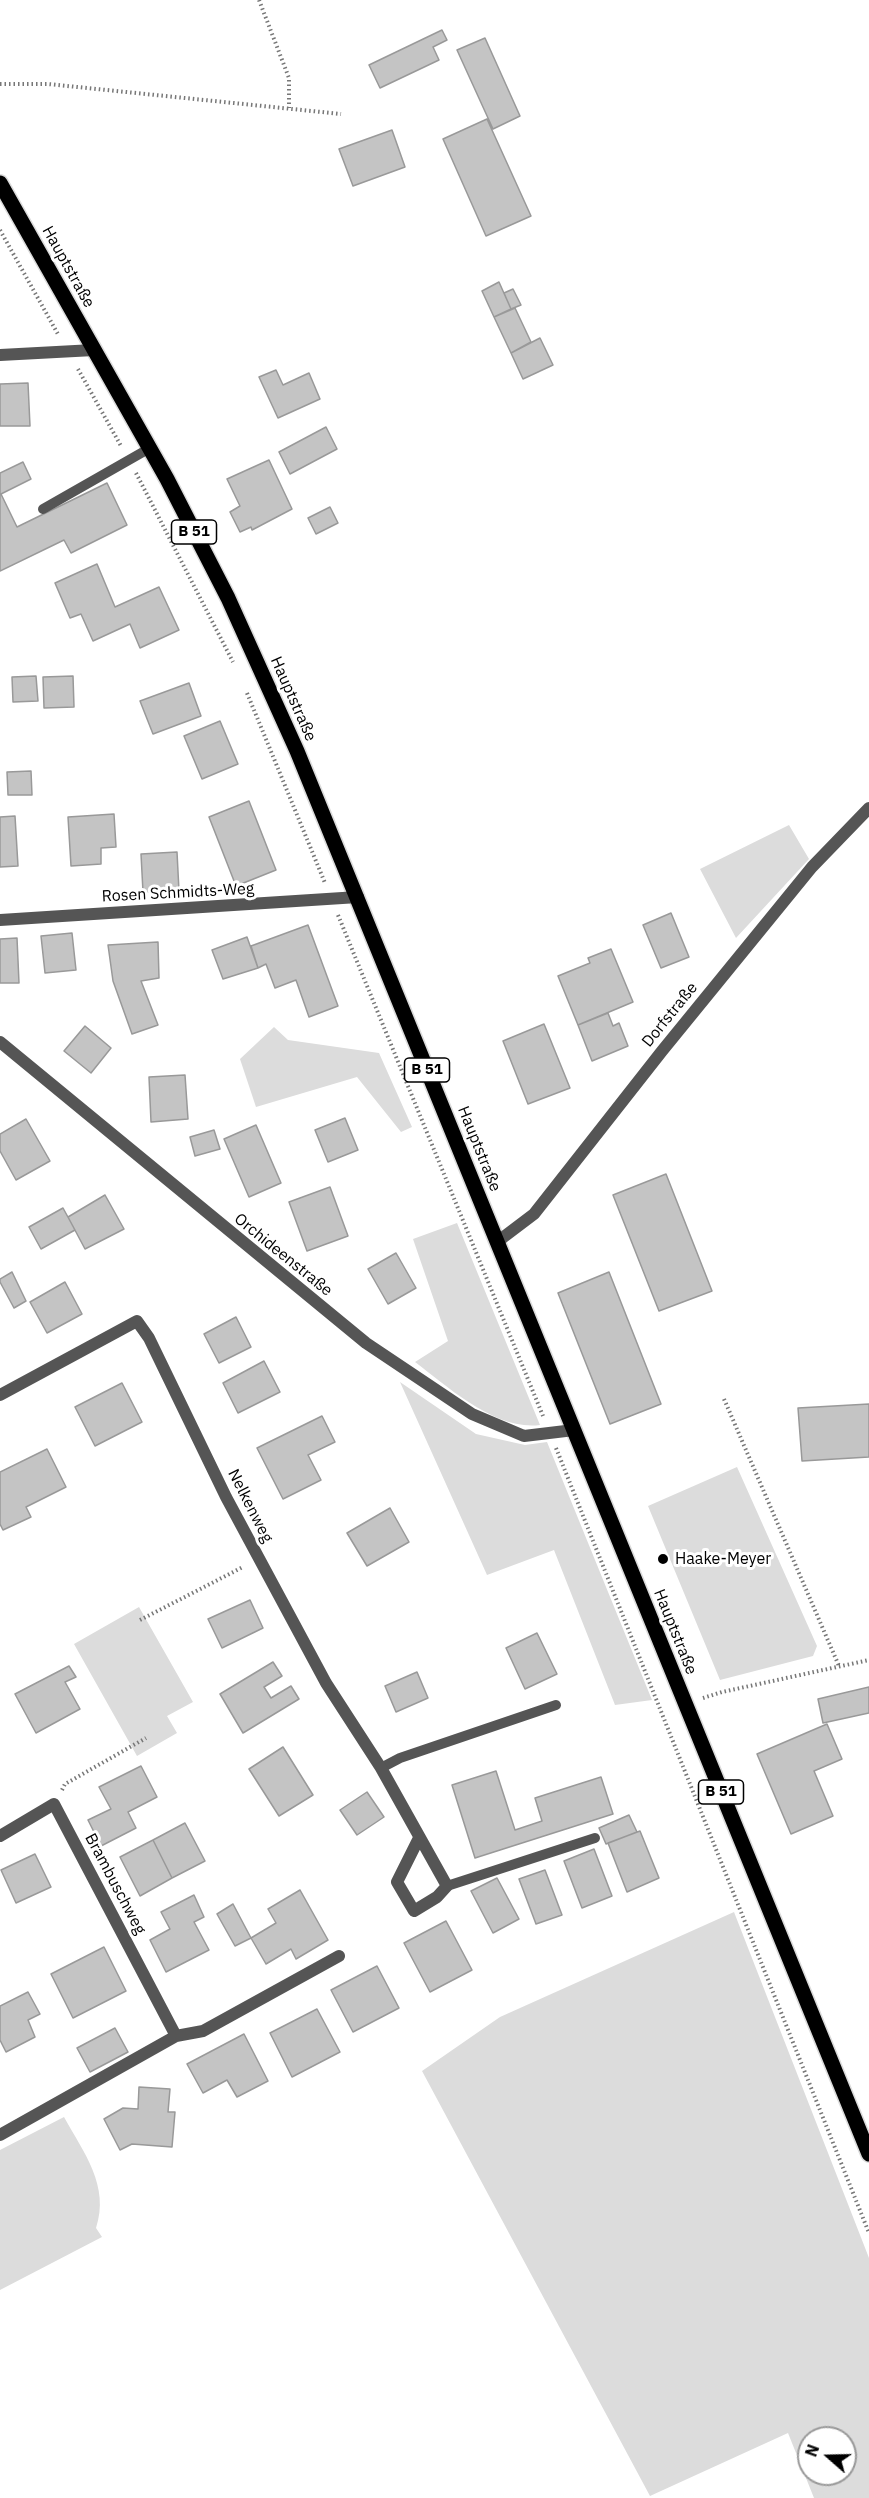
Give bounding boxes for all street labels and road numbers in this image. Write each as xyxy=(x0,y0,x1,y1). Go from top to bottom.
street label: Hauptstraße xyxy=(38,223,98,311)
road number: B 51 xyxy=(172,520,216,544)
street label: Hauptstraße xyxy=(266,654,320,744)
street label: Rosen Schmidts-Weg xyxy=(101,879,255,907)
street label: Dorfstraße xyxy=(638,979,702,1051)
road number: B 51 xyxy=(404,1058,450,1082)
street label: Hauptstraße xyxy=(453,1103,505,1195)
street label: Orchideenstraße xyxy=(230,1210,336,1300)
street label: Nelkenweg xyxy=(223,1466,277,1546)
street label: Hauptstraße xyxy=(649,1586,701,1678)
road number: B 51 xyxy=(698,1780,744,1804)
street label: Brambuschweg xyxy=(80,1830,150,1938)

